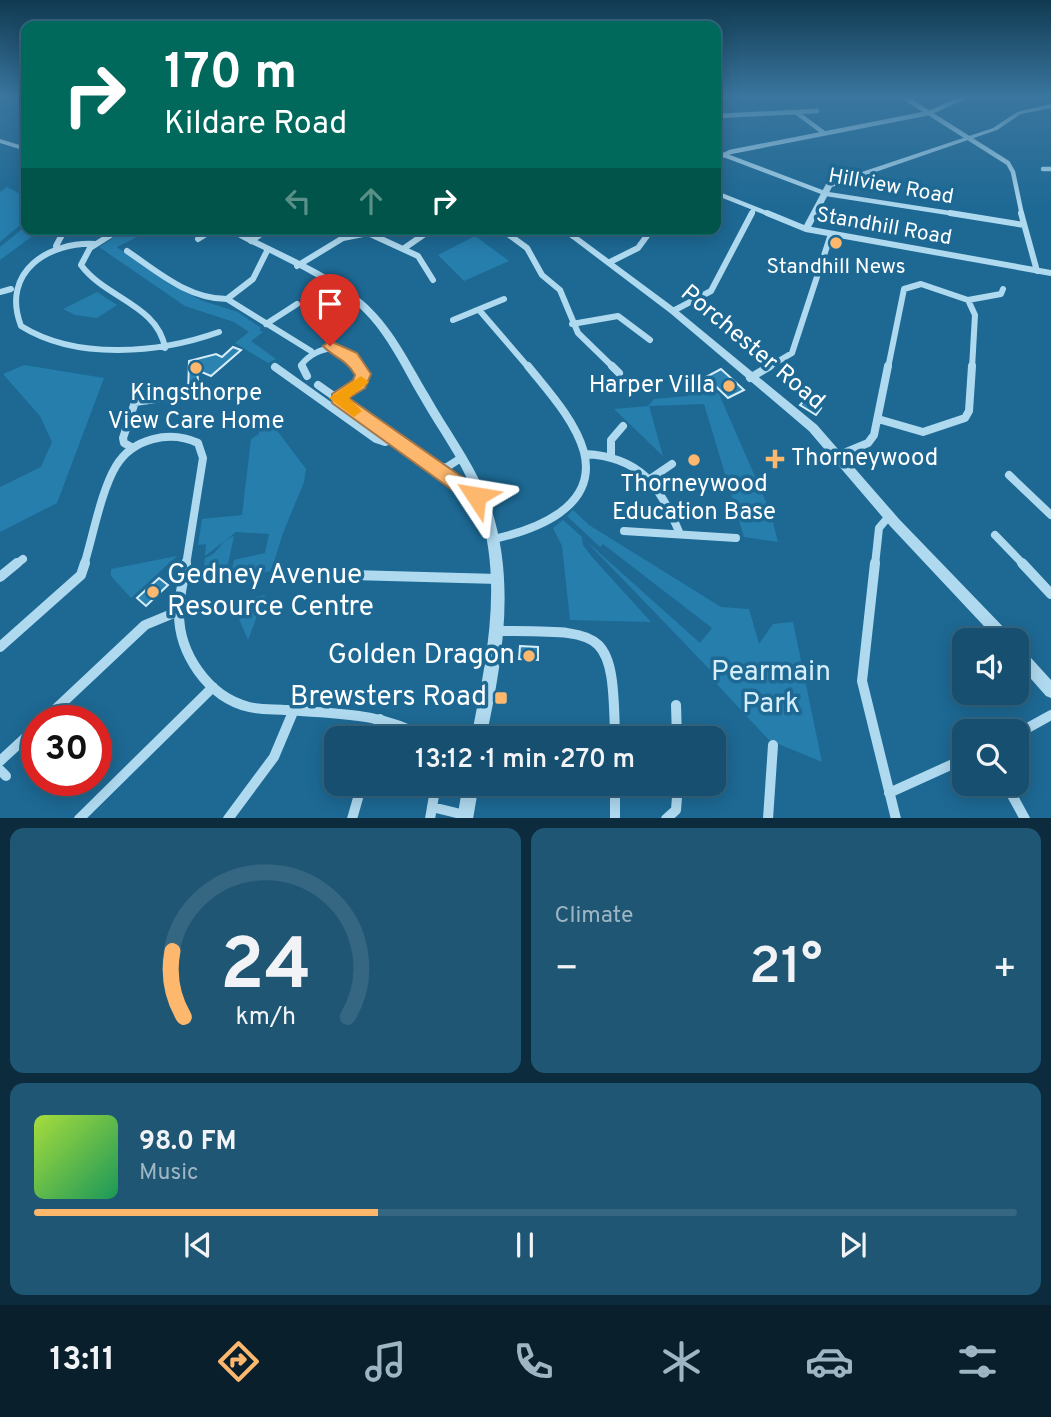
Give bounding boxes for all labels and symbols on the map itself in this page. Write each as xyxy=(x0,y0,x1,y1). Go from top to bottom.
street label: Hillview Road xyxy=(826,163,956,211)
street label: Standhill Road xyxy=(814,202,954,252)
marker: Standhill News xyxy=(828,235,844,251)
place label: Standhill News xyxy=(766,254,906,281)
pin xyxy=(300,274,360,346)
street label: Porchester Road xyxy=(674,279,830,417)
marker: Kingsthorpe View Care Home xyxy=(188,360,204,376)
place label: Harper Villa xyxy=(589,371,715,401)
marker: Harper Villa xyxy=(721,378,737,394)
place label: Kingsthorpe View Care Home xyxy=(108,379,284,437)
place label: Thorneywood xyxy=(791,444,938,474)
marker: Thorneywood xyxy=(765,449,785,469)
marker: Thorneywood Education Base xyxy=(686,452,702,468)
position arrow xyxy=(439,459,513,533)
place label: Thorneywood Education Base xyxy=(612,470,776,528)
place label: Gedney Avenue Resource Centre xyxy=(167,558,374,626)
marker: Gedney Avenue Resource Centre xyxy=(145,584,161,600)
place label: Golden Dragon xyxy=(328,638,515,674)
marker: Golden Dragon xyxy=(521,648,537,664)
park label: Pearmain Park xyxy=(711,655,831,723)
place label: Brewsters Road xyxy=(290,680,487,716)
marker: Brewsters Road xyxy=(493,690,509,706)
speed limit sign: 30 xyxy=(21,705,112,796)

